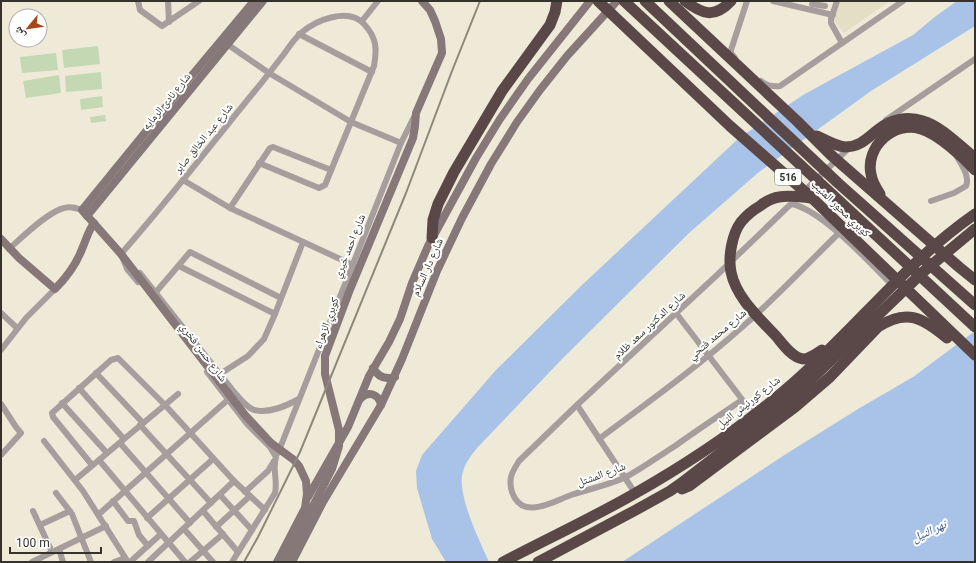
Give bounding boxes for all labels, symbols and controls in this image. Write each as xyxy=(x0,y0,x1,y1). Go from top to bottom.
north arrow xyxy=(8,8,48,48)
text: ش xyxy=(11,24,29,41)
street label: شارع نادى الرمايه xyxy=(139,70,193,132)
street label: شارع عبد الخالق صابر xyxy=(171,101,236,177)
road number: 516 xyxy=(775,169,801,185)
street label: كوبري محور المنيب xyxy=(807,177,873,241)
street label: شارع احمد خيري xyxy=(331,212,370,281)
street label: شارع دار السلام xyxy=(409,236,446,298)
street label: شارع الدكتور سعد ظلام xyxy=(611,289,688,362)
street label: كوبري الزهراء xyxy=(311,295,344,351)
street label: شارع محمد فتحي xyxy=(686,306,750,364)
street label: شارع حسن فخري xyxy=(176,320,230,385)
street label: شارع كورنيش النيل xyxy=(714,374,783,431)
street label: شارع المشتل xyxy=(575,460,627,489)
water label: نهر النيل xyxy=(910,516,951,546)
scale bar xyxy=(10,529,101,555)
text: 100 m xyxy=(16,536,50,550)

